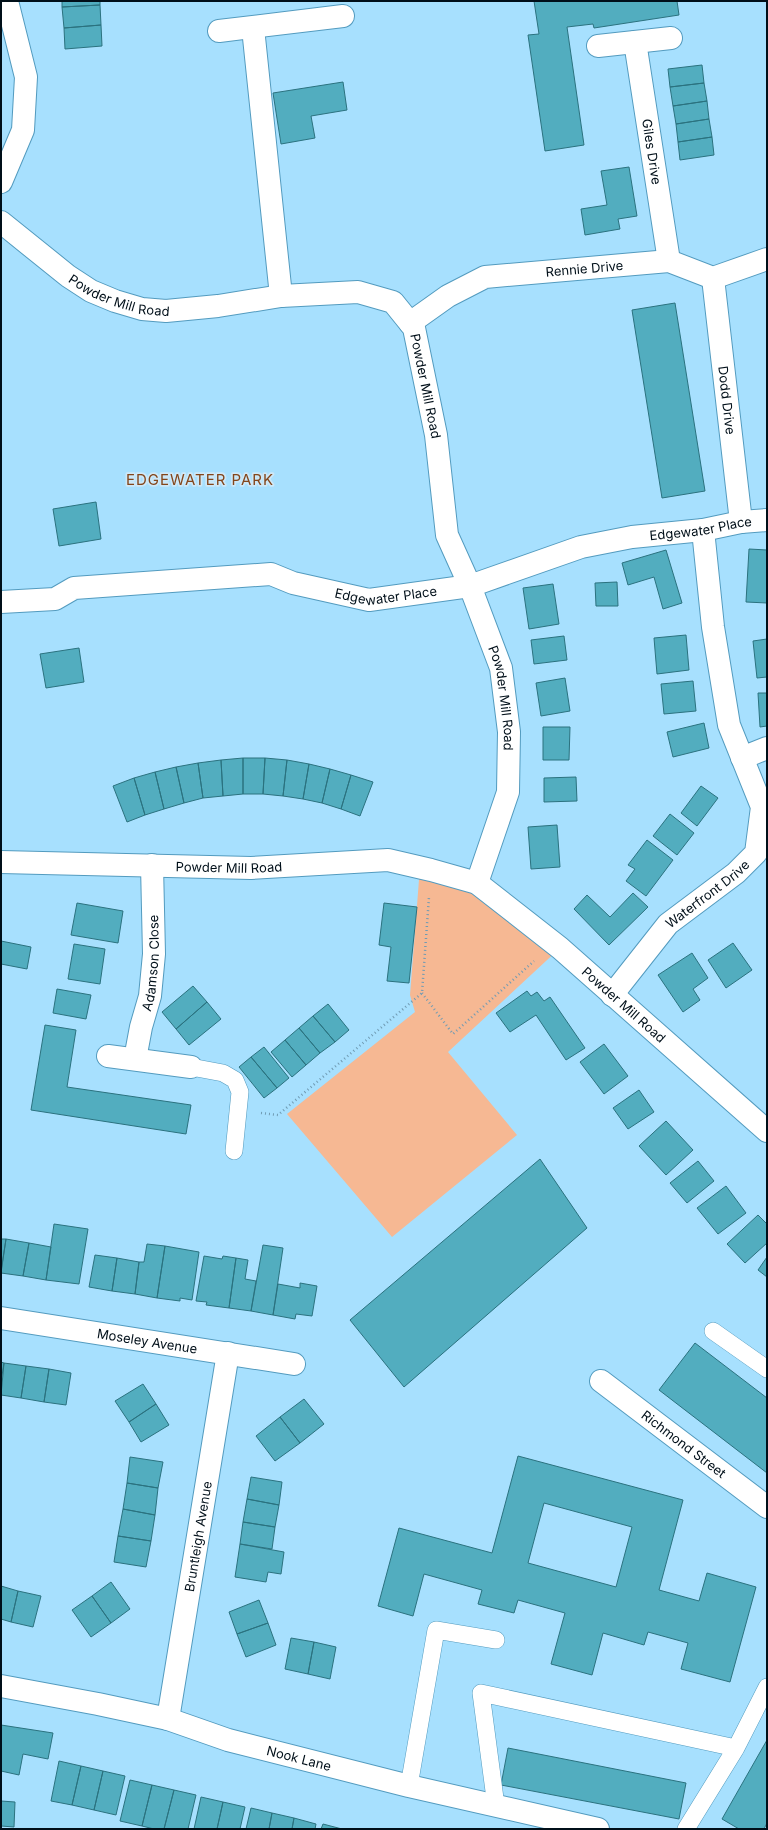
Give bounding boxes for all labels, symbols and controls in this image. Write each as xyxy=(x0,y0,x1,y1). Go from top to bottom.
street label: Giles Drive xyxy=(639,118,665,186)
street label: Rennie Drive xyxy=(545,257,624,280)
street label: Powder Mill Road xyxy=(66,271,170,319)
street label: Powder Mill Road xyxy=(407,332,445,440)
street label: Dodd Drive xyxy=(715,365,739,435)
district label: EDGEWATER PARK xyxy=(126,470,274,489)
street label: Edgewater Place xyxy=(649,513,752,543)
street label: Edgewater Place xyxy=(333,583,438,608)
street label: Powder Mill Road xyxy=(485,643,517,751)
street label: Waterfront Drive xyxy=(662,856,753,931)
street label: Powder Mill Road xyxy=(175,858,283,876)
street label: Adamson Close xyxy=(138,915,162,1013)
street label: Powder Mill Road xyxy=(579,963,669,1046)
street label: Moseley Avenue xyxy=(96,1325,198,1357)
street label: Richmond Street xyxy=(638,1407,729,1481)
street label: Bruntleigh Avenue xyxy=(181,1480,215,1593)
street label: Nook Lane xyxy=(265,1742,333,1774)

